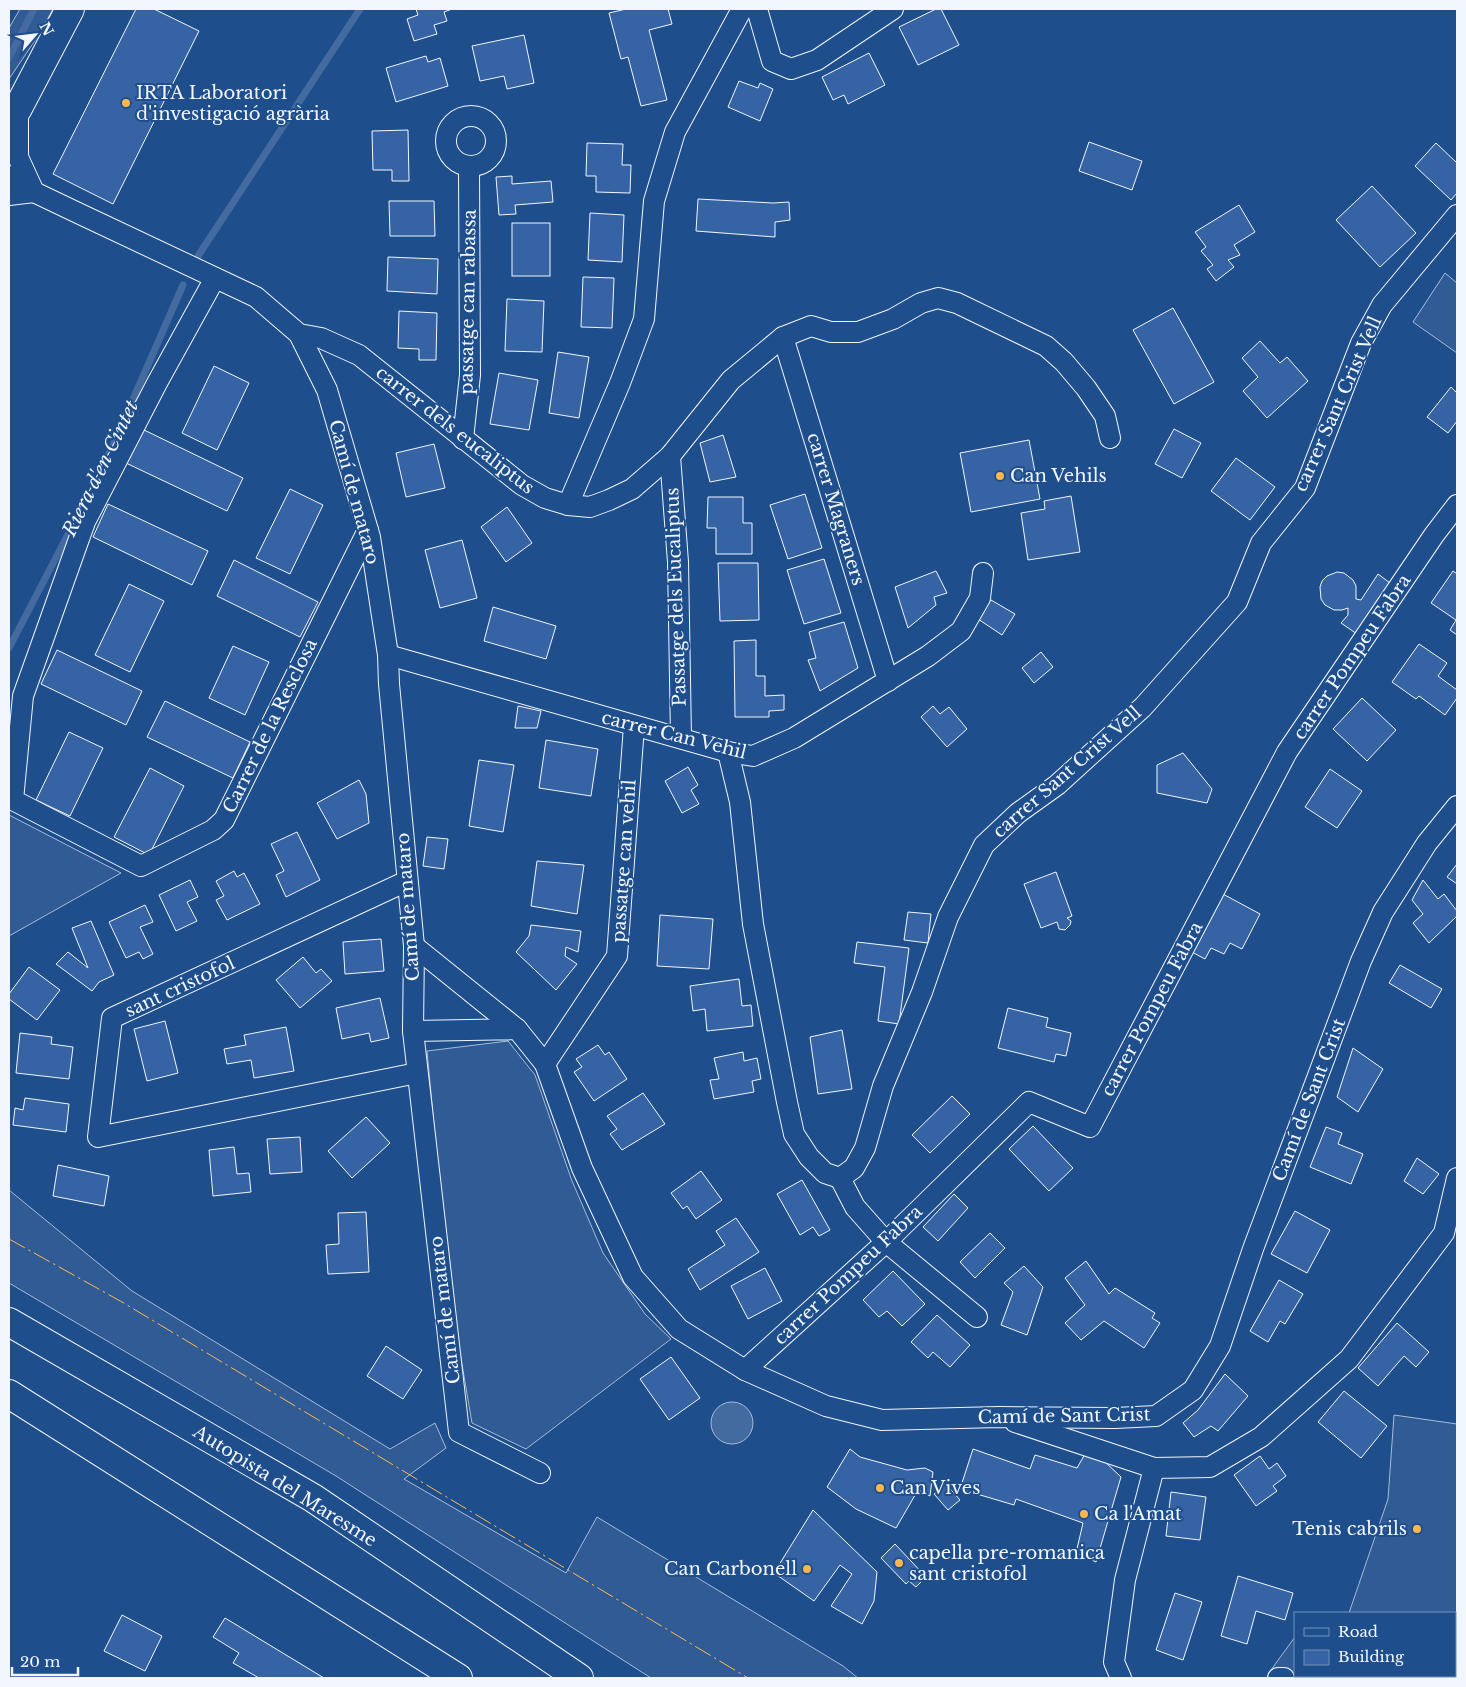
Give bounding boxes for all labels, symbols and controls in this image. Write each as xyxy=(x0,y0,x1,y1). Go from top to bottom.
north arrow xyxy=(10,10,60,60)
text: N xyxy=(35,19,58,39)
place label: IRTA Laboratori d'investigació agrària xyxy=(136,82,330,125)
marker: IRTA Laboratori d'investigació agrària xyxy=(120,97,132,109)
street label: passatge can rabassa xyxy=(455,209,481,395)
street label: carrer Sant Crist Vell xyxy=(1289,313,1387,495)
street label: carrer dels eucaliptus xyxy=(371,361,539,499)
water label: Riera d'en Cintet xyxy=(57,397,143,541)
street label: Camí de mataro xyxy=(324,417,384,567)
street label: carrer Magraners xyxy=(802,430,870,588)
place label: Can Vehils xyxy=(1010,465,1107,487)
marker: Can Vehils xyxy=(994,470,1006,482)
street label: Passatge dels Eucaliptus xyxy=(661,487,691,707)
street label: carrer Pompeu Fabra xyxy=(1288,570,1416,744)
street label: Carrer de la Resclosa xyxy=(218,635,322,817)
street label: carrer Sant Crist Vell xyxy=(988,701,1146,842)
street label: carrer Can Vehil xyxy=(599,706,749,764)
street label: passatge can vehil xyxy=(607,779,641,943)
street label: Camí de mataro xyxy=(392,832,424,982)
street label: carrer Pompeu Fabra xyxy=(1097,918,1207,1100)
street label: sant cristofol xyxy=(122,952,238,1022)
street label: Camí de Sant Crist xyxy=(1268,1015,1350,1185)
street label: carrer Pompeu Fabra xyxy=(769,1201,927,1349)
street label: Camí de mataro xyxy=(425,1235,465,1385)
street label: Camí de Sant Crist xyxy=(977,1403,1151,1429)
street label: Autopista del Maresme xyxy=(188,1420,381,1552)
place label: Can Vives xyxy=(890,1477,980,1499)
marker: Can Vives xyxy=(874,1482,886,1494)
place label: Ca l'Amat xyxy=(1094,1503,1182,1525)
marker: Ca l'Amat xyxy=(1078,1508,1090,1520)
place label: Tenis cabrils xyxy=(1292,1518,1407,1540)
marker: Tenis cabrils xyxy=(1411,1523,1423,1535)
place label: capella pre-romanica sant cristofol xyxy=(909,1542,1105,1585)
marker: capella pre-romanica sant cristofol xyxy=(893,1557,905,1569)
place label: Can Carbonell xyxy=(664,1558,797,1580)
marker: Can Carbonell xyxy=(801,1563,813,1575)
legend xyxy=(1294,1612,1456,1677)
text: Road xyxy=(1338,1622,1378,1641)
scale bar xyxy=(12,1644,79,1676)
text: Building xyxy=(1338,1647,1405,1666)
text: 20 m xyxy=(20,1652,60,1671)

